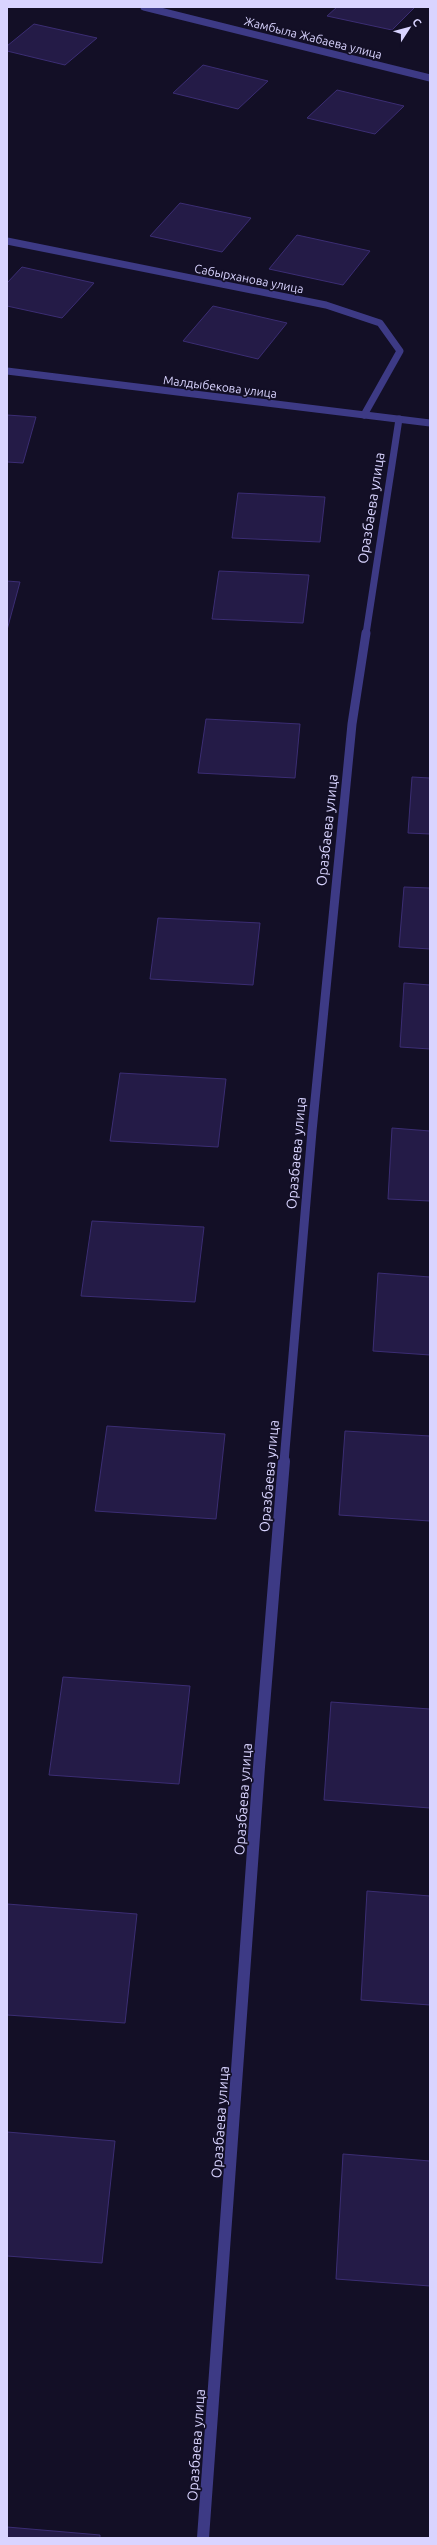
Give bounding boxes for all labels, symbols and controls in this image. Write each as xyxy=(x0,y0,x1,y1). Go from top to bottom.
north arrow xyxy=(389,8,429,48)
street label: Жамбыла Жабаева улица xyxy=(243,14,384,61)
text: С xyxy=(410,16,424,28)
street label: Сабырханова улица xyxy=(193,262,305,295)
street label: Малдыбекова улица xyxy=(162,373,278,400)
street label: Оразбаева улица xyxy=(354,451,388,565)
street label: Оразбаева улица xyxy=(313,773,341,887)
street label: Оразбаева улица xyxy=(283,1096,309,1210)
street label: Оразбаева улица xyxy=(256,1419,282,1533)
street label: Оразбаева улица xyxy=(231,1742,255,1856)
street label: Оразбаева улица xyxy=(208,2065,232,2179)
street label: Оразбаева улица xyxy=(184,2388,208,2502)

